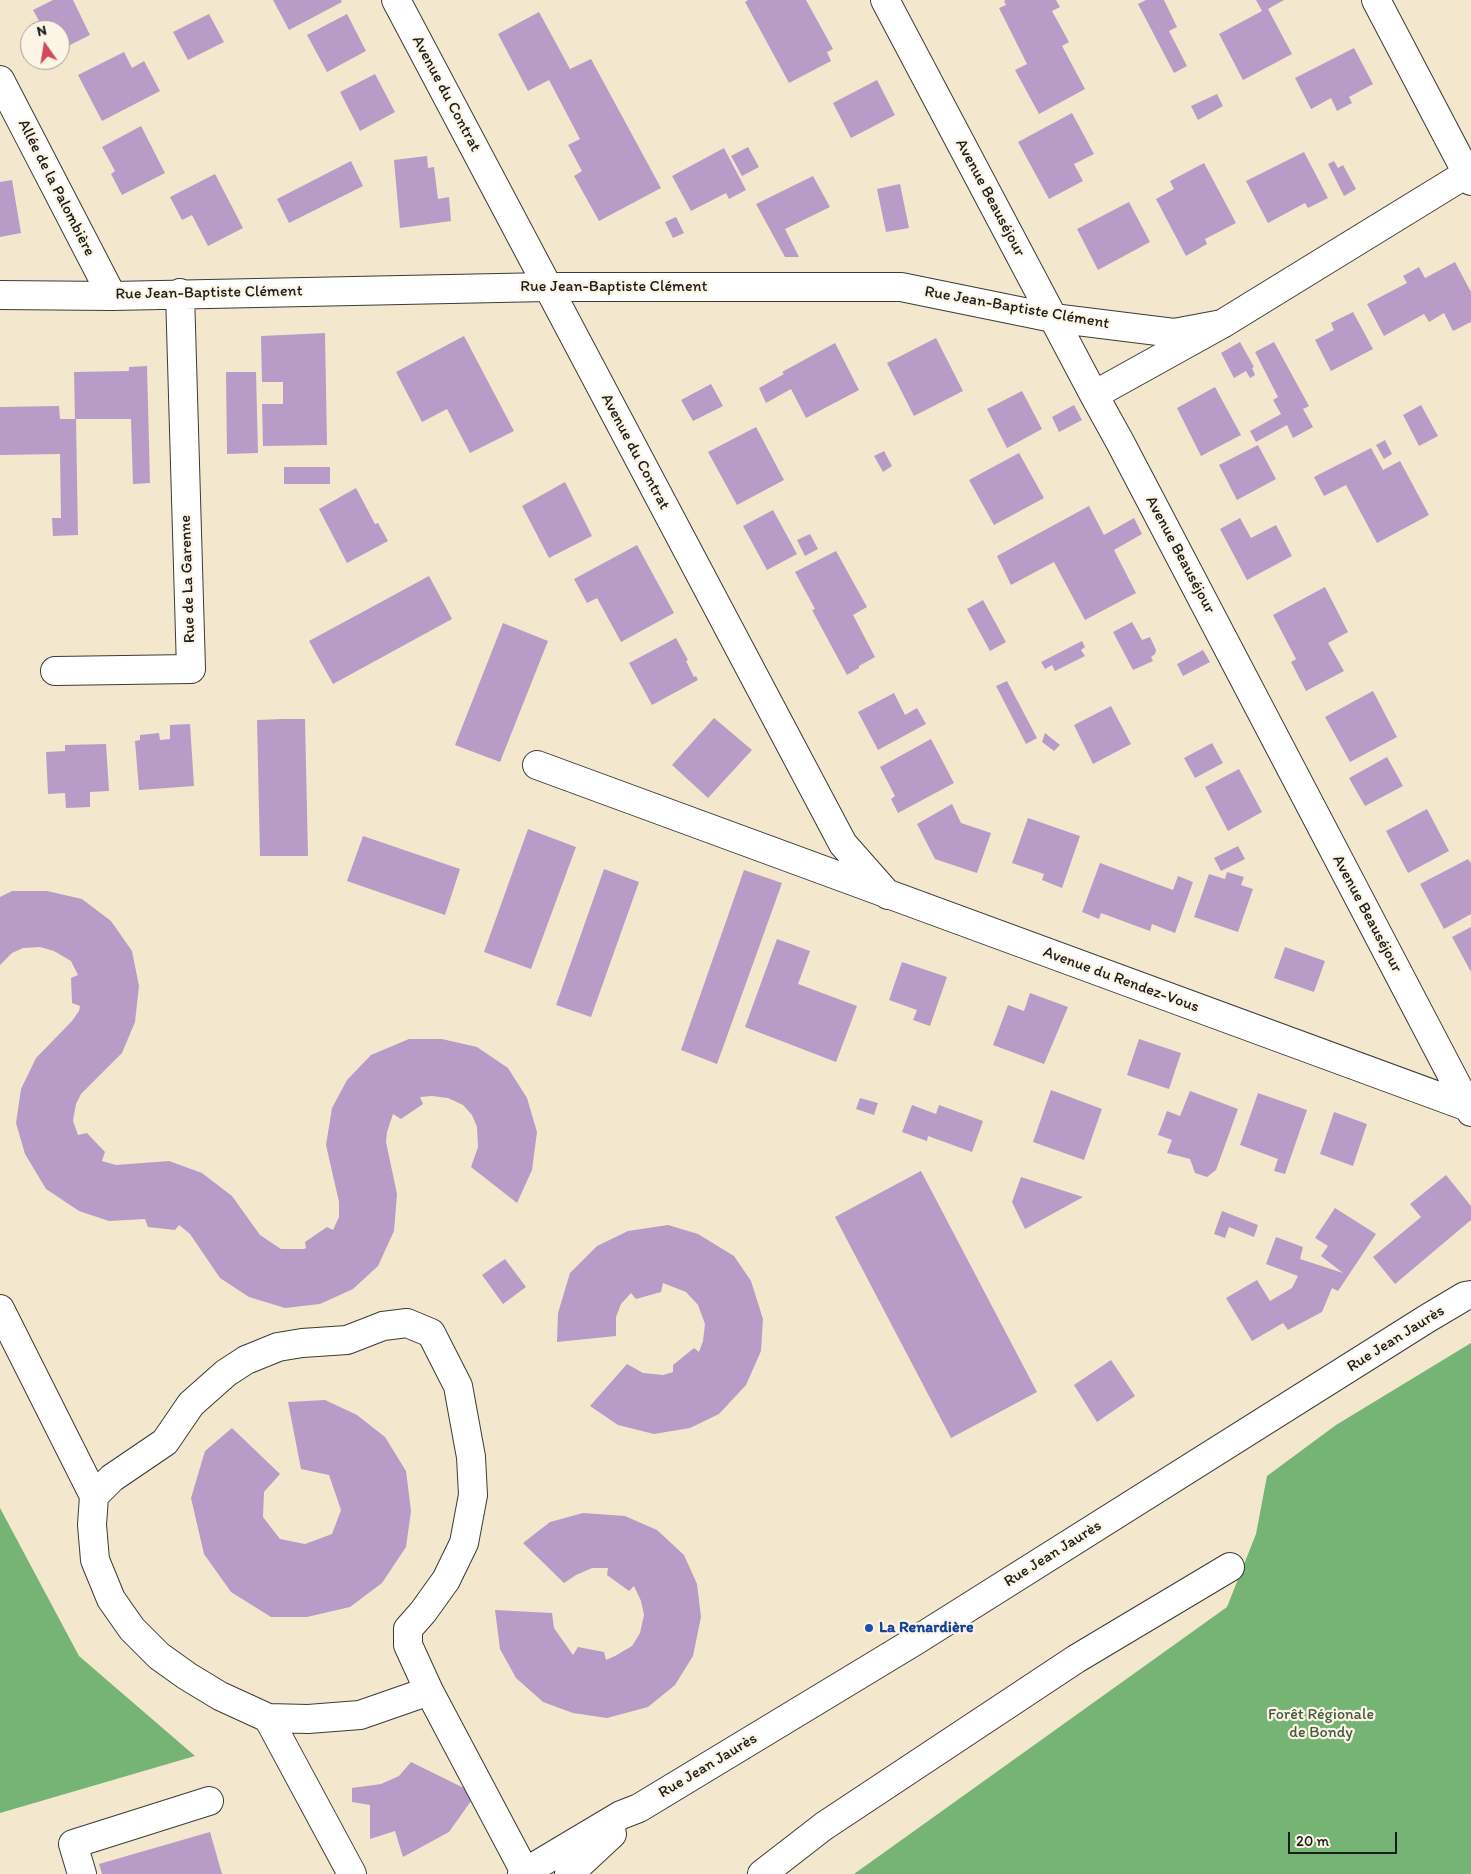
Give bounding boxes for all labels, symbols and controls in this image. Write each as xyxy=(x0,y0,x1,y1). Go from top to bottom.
north arrow xyxy=(20,20,70,70)
text: N xyxy=(35,22,48,40)
street label: Avenue du Contrat xyxy=(407,33,485,155)
street label: Allée de la Palombière xyxy=(13,116,99,260)
street label: Avenue Beauséjour xyxy=(951,136,1029,260)
street label: Rue Jean-Baptiste Clément xyxy=(520,277,708,297)
street label: Rue Jean-Baptiste Clément xyxy=(115,282,303,304)
street label: Rue Jean-Baptiste Clément xyxy=(923,282,1111,334)
street label: Avenue du Contrat xyxy=(596,391,674,513)
street label: Avenue Beauséjour xyxy=(1141,493,1219,617)
street label: Rue de La Garenne xyxy=(176,515,200,643)
street label: Avenue Beauséjour xyxy=(1328,852,1406,976)
street label: Avenue du Rendez-Vous xyxy=(1040,943,1202,1017)
street label: Rue Jean Jaurès xyxy=(1344,1301,1448,1377)
street label: Rue Jean Jaurès xyxy=(1001,1516,1105,1592)
place label: La Renardière xyxy=(879,1618,974,1638)
marker: La Renardière xyxy=(863,1622,875,1634)
park label: Forêt Régionale de Bondy xyxy=(1268,1705,1374,1743)
street label: Rue Jean Jaurès xyxy=(655,1729,761,1803)
scale bar xyxy=(1291,1822,1400,1854)
text: 20 m xyxy=(1296,1832,1329,1850)

